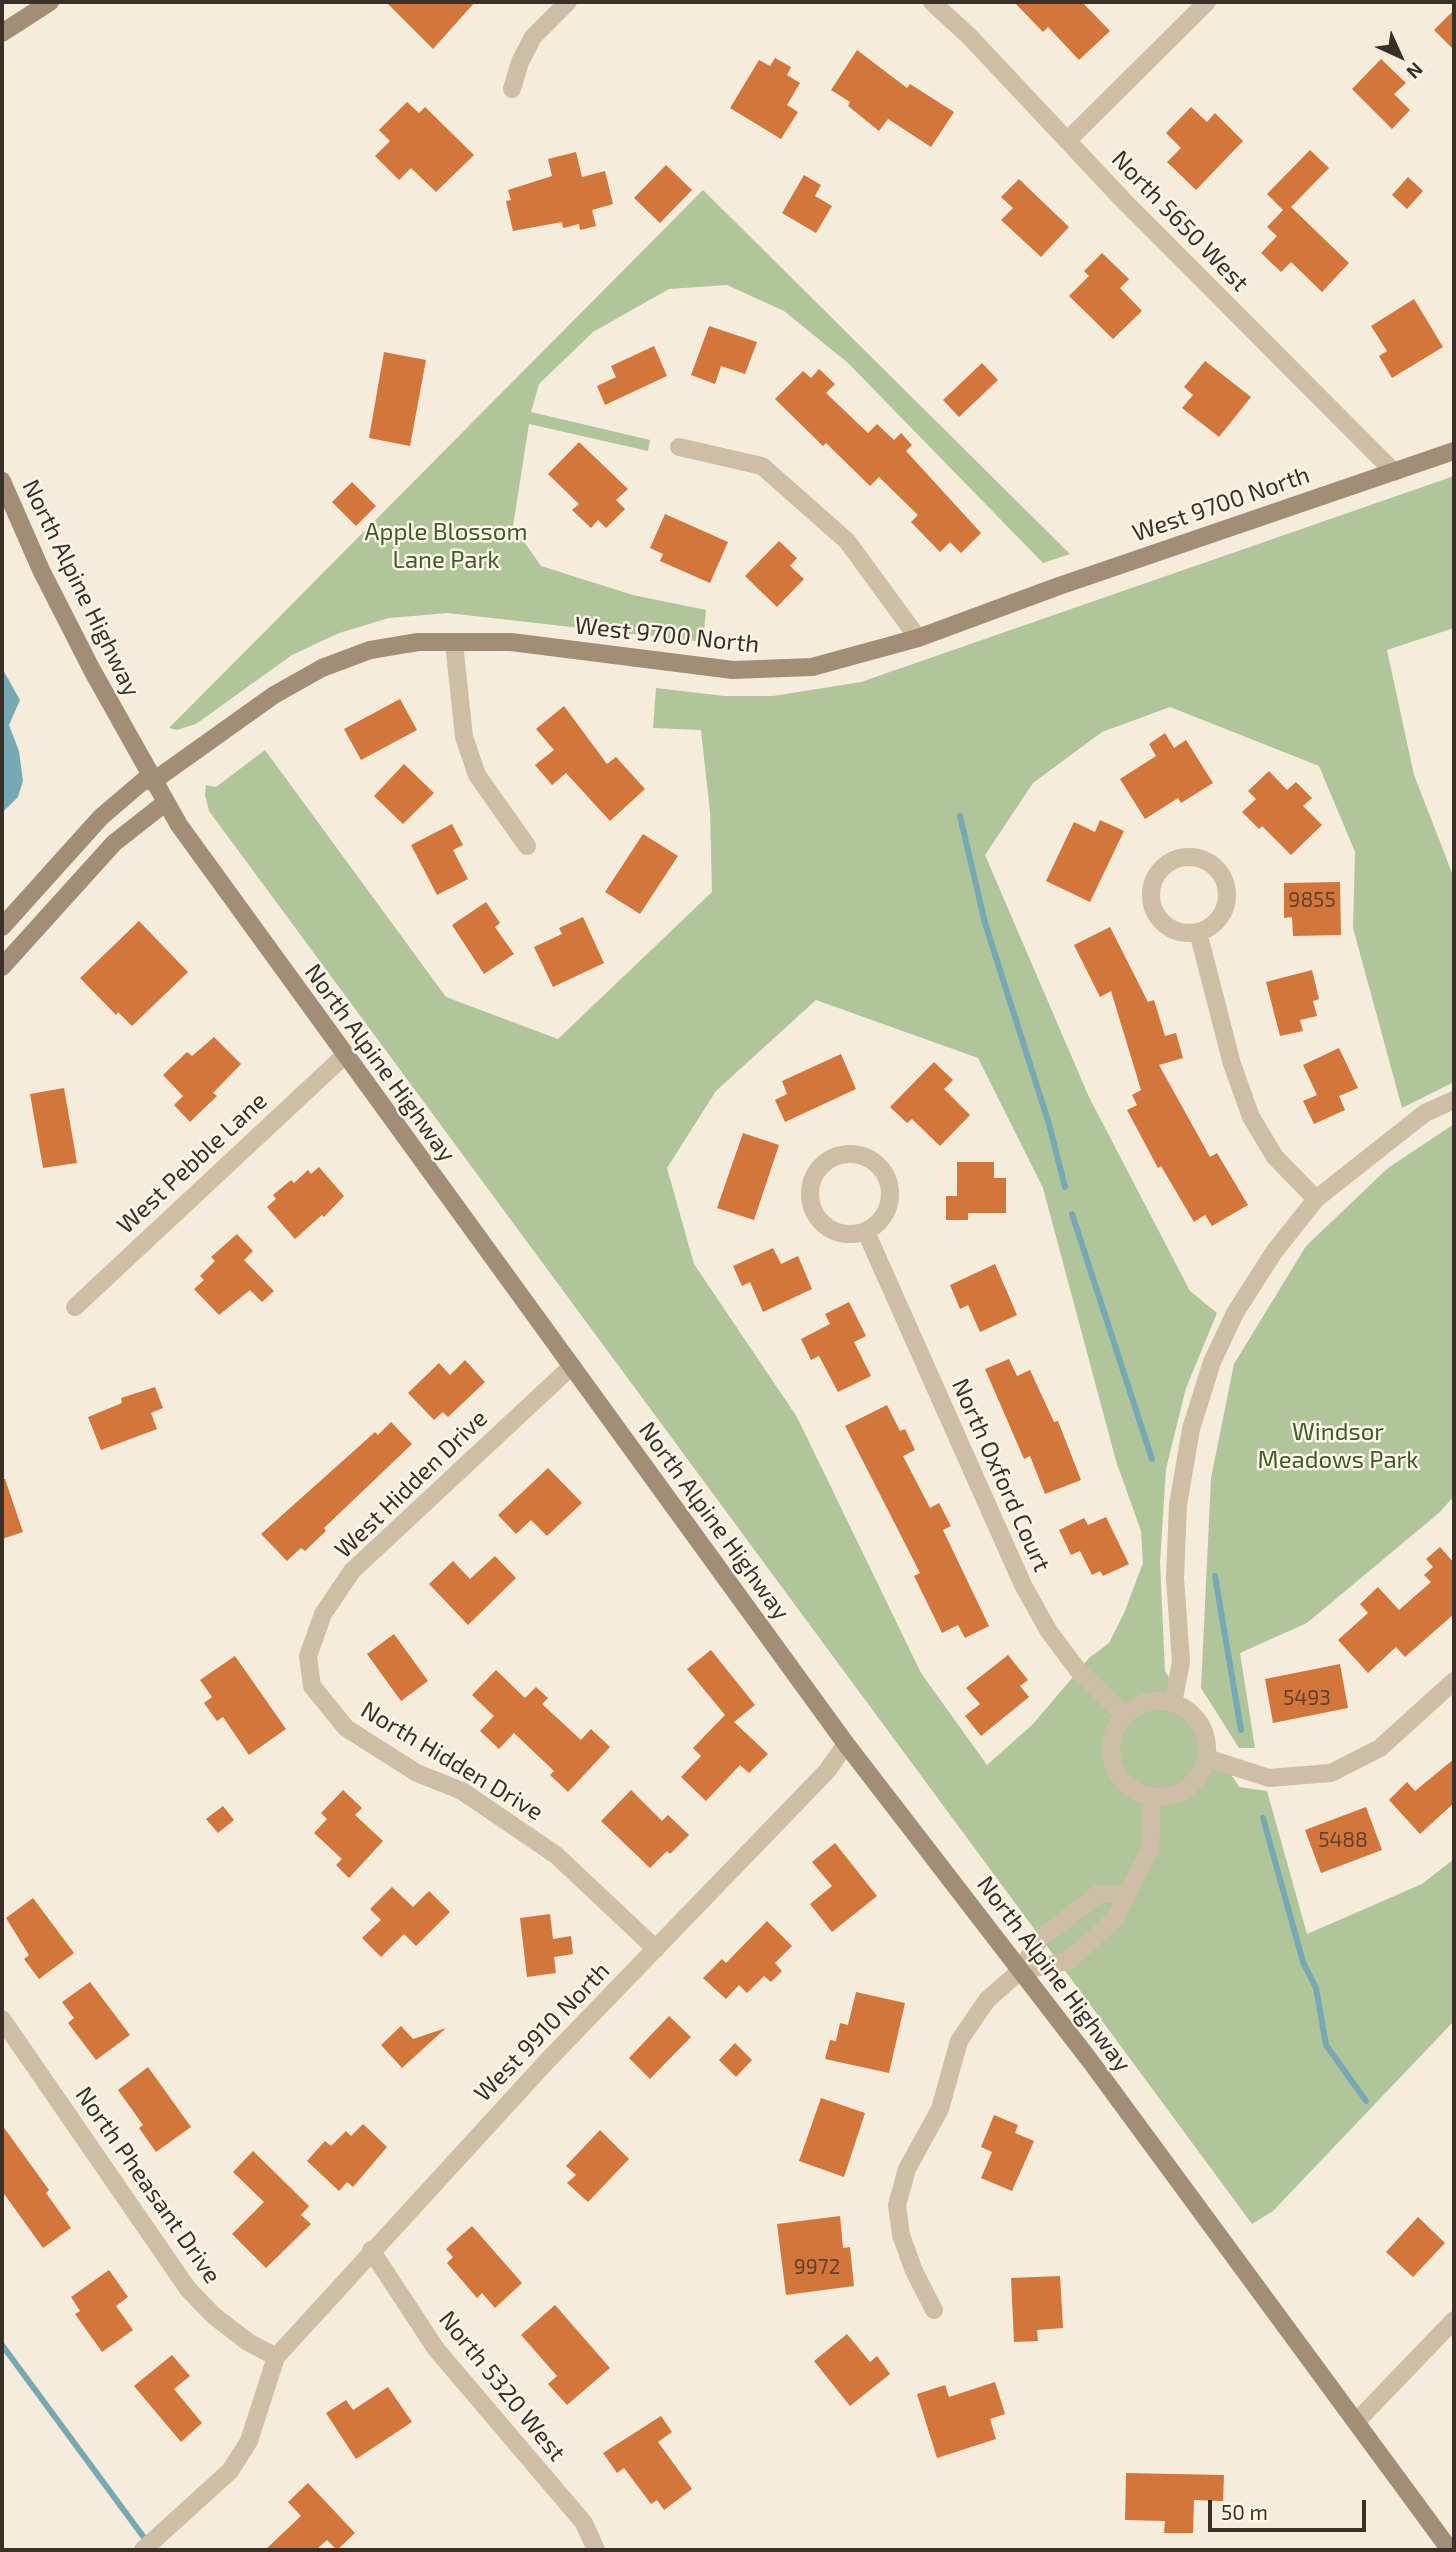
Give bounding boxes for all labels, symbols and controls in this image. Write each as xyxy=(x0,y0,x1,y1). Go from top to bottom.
north arrow xyxy=(1365,21,1435,91)
text: N xyxy=(1402,58,1428,84)
street label: North 5650 West xyxy=(1106,145,1254,297)
street label: West 9700 North xyxy=(1129,460,1313,548)
street label: North Alpine Highway xyxy=(16,475,146,701)
park label: Apple Blossom Lane Park xyxy=(365,518,527,574)
street label: West 9700 North xyxy=(573,611,761,659)
house number: 9855 xyxy=(1288,887,1336,913)
street label: North Alpine Highway xyxy=(299,958,461,1168)
street label: West Pebble Lane xyxy=(111,1086,273,1240)
street label: North Oxford Court xyxy=(946,1374,1056,1576)
street label: West Hidden Drive xyxy=(329,1404,493,1564)
street label: North Alpine Highway xyxy=(633,1416,795,1626)
park label: Windsor Meadows Park xyxy=(1258,1418,1418,1474)
house number: 5493 xyxy=(1283,1685,1331,1711)
street label: North Hidden Drive xyxy=(356,1695,548,1827)
house number: 5488 xyxy=(1318,1827,1368,1853)
street label: North Alpine Highway xyxy=(971,1870,1137,2078)
street label: West 9910 North xyxy=(468,1957,616,2107)
street label: North Pheasant Drive xyxy=(69,2081,227,2289)
house number: 9972 xyxy=(794,2254,840,2280)
street label: North 5320 West xyxy=(433,2305,571,2467)
scale bar xyxy=(1211,2486,1368,2530)
text: 50 m xyxy=(1221,2499,1268,2524)

